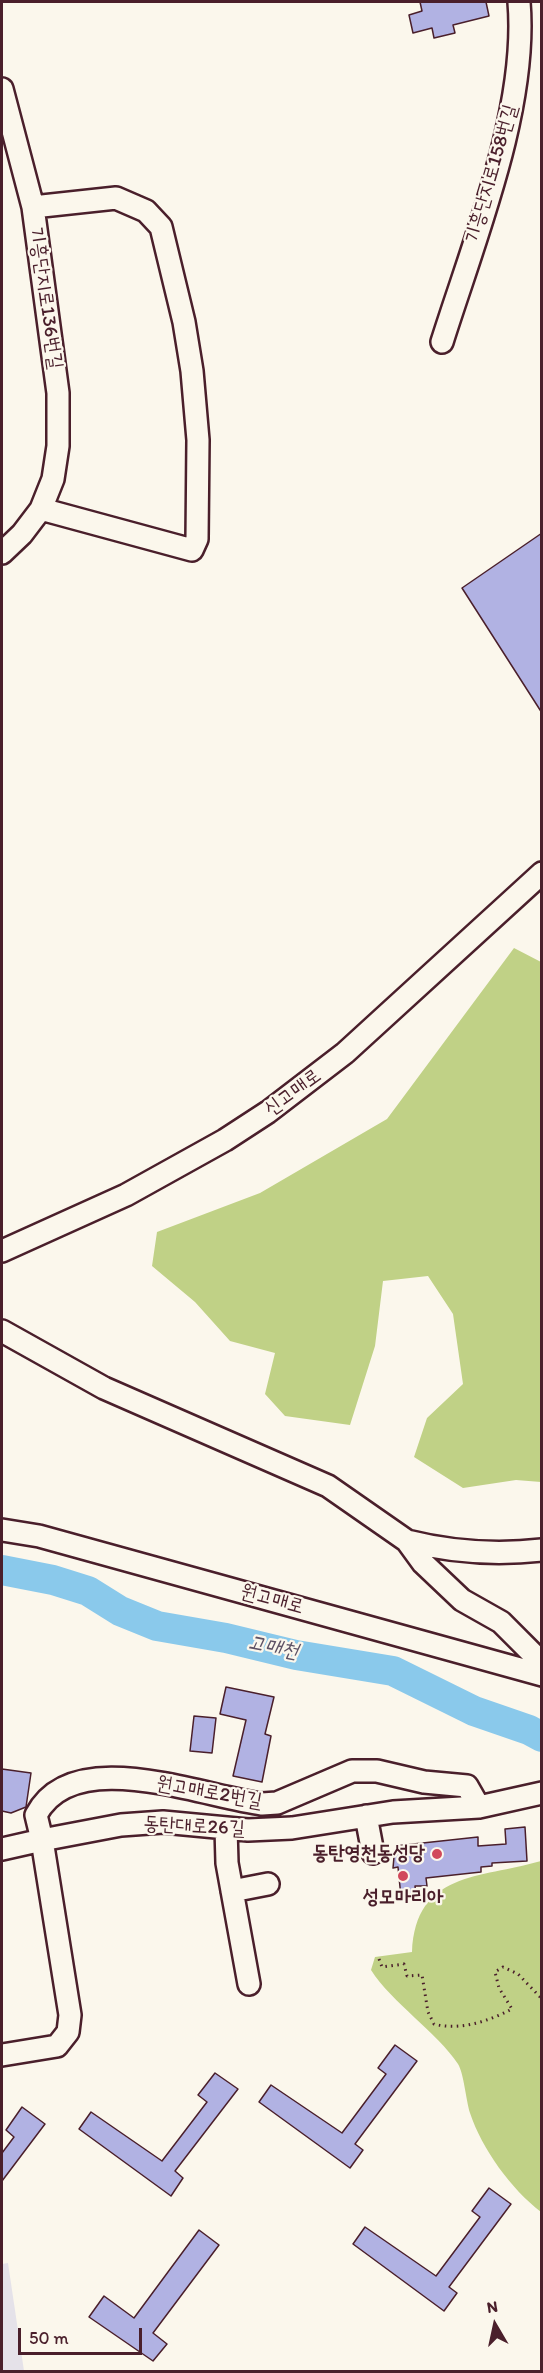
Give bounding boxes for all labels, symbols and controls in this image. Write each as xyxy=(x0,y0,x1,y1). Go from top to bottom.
street label: 기흥단지로158번길 xyxy=(461,102,523,246)
street label: 기흥단지로136번길 xyxy=(23,225,67,371)
street label: 신고매로 xyxy=(260,1064,326,1122)
street label: 원고매로 xyxy=(238,1580,306,1620)
water label: 고매천 xyxy=(246,1631,300,1665)
street label: 원고매로2번길 xyxy=(154,1772,264,1814)
street label: 동탄대로26길 xyxy=(143,1812,245,1842)
place label: 동탄영천동성당 xyxy=(312,1842,425,1866)
marker: 동탄영천동성당 xyxy=(430,1847,444,1861)
marker: 성모마리아 xyxy=(396,1869,410,1883)
place label: 성모마리아 xyxy=(363,1886,443,1910)
north arrow xyxy=(465,2295,525,2355)
text: N xyxy=(485,2296,499,2317)
scale bar xyxy=(21,2316,146,2354)
text: 50 m xyxy=(29,2327,69,2349)

